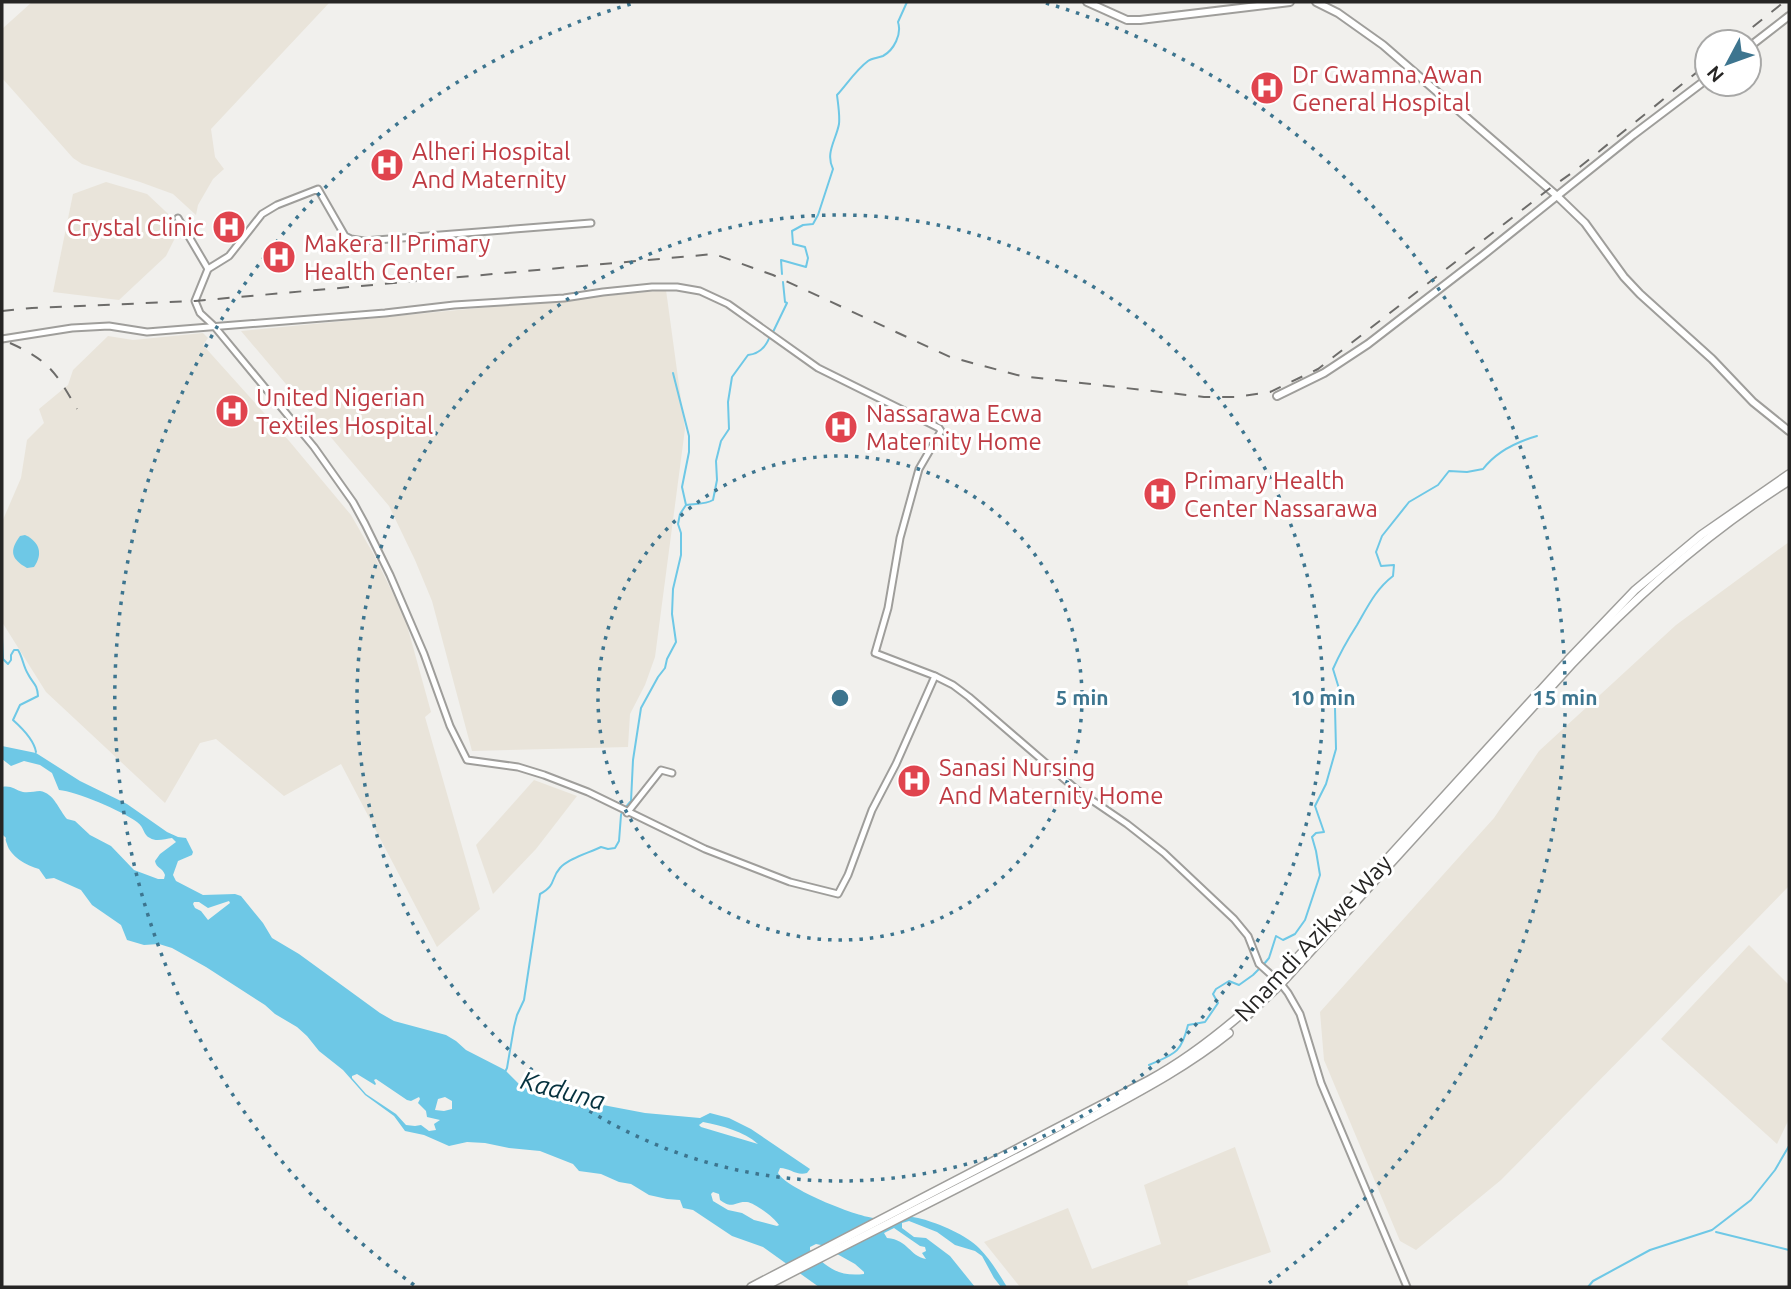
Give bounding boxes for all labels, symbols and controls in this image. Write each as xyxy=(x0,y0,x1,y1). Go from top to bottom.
north arrow xyxy=(1693,28,1763,98)
place label: Dr Gwamna Awan General Hospital xyxy=(1292,61,1483,116)
text: N xyxy=(1702,62,1728,87)
hospital icon: Dr Gwamna Awan General Hospital xyxy=(1248,69,1286,107)
place label: Alheri Hospital And Maternity xyxy=(412,138,570,193)
hospital icon: Alheri Hospital And Maternity xyxy=(368,146,406,184)
hospital icon: Crystal Clinic xyxy=(210,208,248,246)
place label: Crystal Clinic xyxy=(67,214,204,241)
place label: Makera II Primary Health Center xyxy=(304,230,491,285)
hospital icon: Makera II Primary Health Center xyxy=(260,238,298,276)
place label: United Nigerian Textiles Hospital xyxy=(256,384,433,439)
hospital icon: United Nigerian Textiles Hospital xyxy=(213,392,251,430)
place label: Nassarawa Ecwa Maternity Home xyxy=(866,400,1042,455)
hospital icon: Nassarawa Ecwa Maternity Home xyxy=(822,408,860,446)
place label: Primary Health Center Nassarawa xyxy=(1184,467,1378,522)
hospital icon: Primary Health Center Nassarawa xyxy=(1141,475,1179,513)
text: 5 min xyxy=(1055,685,1109,709)
text: 10 min xyxy=(1291,685,1355,709)
text: 15 min xyxy=(1533,685,1597,709)
centre of rings xyxy=(828,686,852,710)
place label: Sanasi Nursing And Maternity Home xyxy=(939,754,1164,809)
hospital icon: Sanasi Nursing And Maternity Home xyxy=(895,762,933,800)
street label: Nnamdi Azikwe Way xyxy=(1229,849,1397,1027)
water label: Kaduna xyxy=(518,1065,608,1115)

